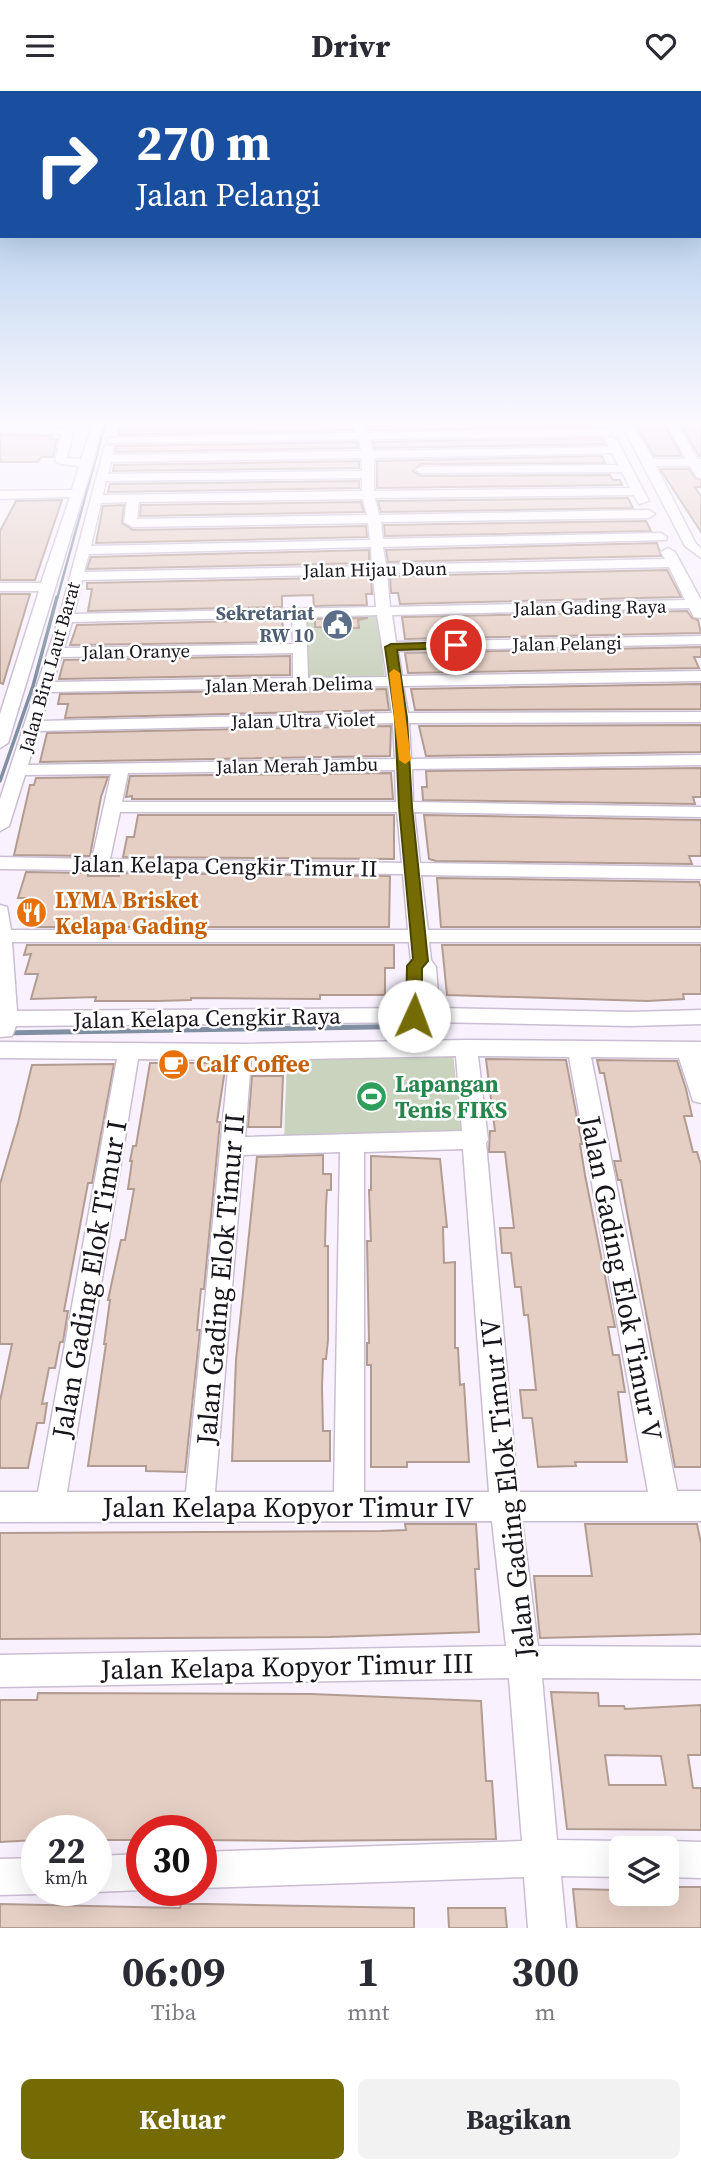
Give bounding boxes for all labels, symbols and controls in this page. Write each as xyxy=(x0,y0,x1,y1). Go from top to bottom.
text: Drivr xyxy=(311,24,390,68)
icon: menu xyxy=(21,27,59,65)
icon: heart xyxy=(642,27,680,65)
text: 270 m xyxy=(136,109,271,176)
icon: right xyxy=(21,119,112,210)
text: Jalan Pelangi xyxy=(136,173,321,217)
street label: Jalan Hijau Daun xyxy=(302,555,447,583)
street label: Jalan Biru Laut Barat xyxy=(12,578,86,756)
street label: Jalan Gading Raya xyxy=(512,593,667,621)
place label: Sekretariat RW 10 xyxy=(216,600,314,648)
public building icon: Sekretariat RW 10 xyxy=(320,607,354,641)
pin xyxy=(426,615,486,675)
icon: arrive xyxy=(437,626,475,664)
street label: Jalan Pelangi xyxy=(511,629,622,657)
street label: Jalan Oranye xyxy=(81,637,190,665)
street label: Jalan Merah Delima xyxy=(204,670,374,698)
street label: Jalan Ultra Violet xyxy=(230,706,376,734)
street label: Jalan Merah Jambu xyxy=(215,751,378,779)
street label: Jalan Kelapa Cengkir Timur II xyxy=(71,847,378,885)
place label: LYMA Brisket Kelapa Gading xyxy=(55,884,208,942)
restaurant icon: LYMA Brisket Kelapa Gading xyxy=(15,896,49,930)
position arrow xyxy=(377,979,451,1053)
street label: Jalan Kelapa Cengkir Raya xyxy=(72,1000,342,1036)
cafe icon: Calf Coffee xyxy=(156,1047,190,1081)
place label: Calf Coffee xyxy=(196,1048,310,1080)
place label: Lapangan Tenis FIKS xyxy=(395,1068,507,1126)
sports icon: Lapangan Tenis FIKS xyxy=(355,1080,389,1114)
street label: Jalan Gading Elok Timur V xyxy=(572,1111,672,1444)
street label: Jalan Gading Elok Timur II xyxy=(186,1112,253,1447)
street label: Jalan Gading Elok Timur I xyxy=(42,1117,136,1442)
street label: Jalan Gading Elok Timur IV xyxy=(470,1316,544,1661)
street label: Jalan Kelapa Kopyor Timur IV xyxy=(101,1488,474,1526)
street label: Jalan Kelapa Kopyor Timur III xyxy=(99,1644,474,1688)
speed limit sign: 30 xyxy=(126,1815,217,1906)
text: 22 xyxy=(48,1827,85,1875)
map controls xyxy=(609,1836,679,1906)
button: layers xyxy=(609,1836,679,1906)
text: km/h xyxy=(45,1865,88,1890)
text: 06:09 xyxy=(122,1942,225,2000)
text: 1 xyxy=(357,1942,380,2000)
text: 300 xyxy=(511,1942,579,2000)
text: Tiba xyxy=(151,1996,196,2028)
text: mnt xyxy=(347,1996,389,2028)
text: m xyxy=(535,1996,555,2028)
button: Keluar xyxy=(21,2079,344,2159)
button: Bagikan xyxy=(358,2079,680,2159)

